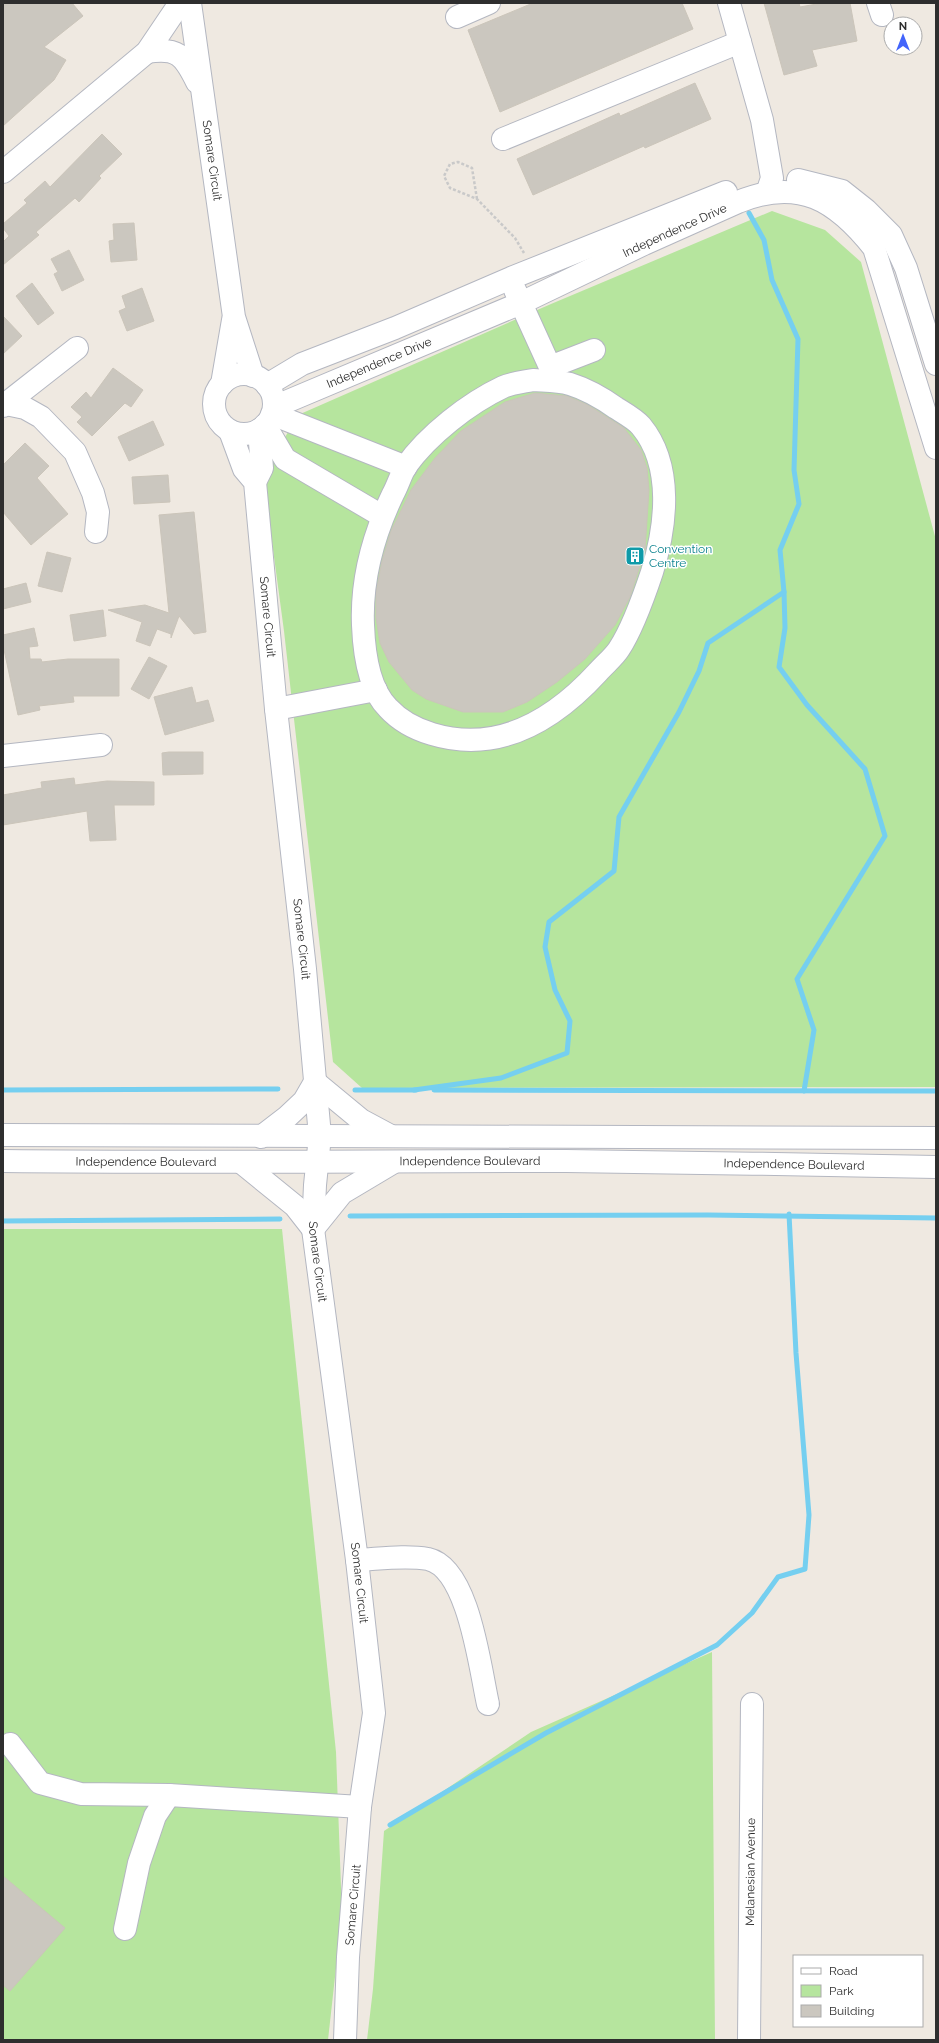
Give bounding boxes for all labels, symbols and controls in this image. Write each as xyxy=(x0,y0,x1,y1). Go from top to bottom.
north arrow xyxy=(883,16,923,56)
text: N xyxy=(899,20,907,33)
street label: Somare Circuit xyxy=(199,119,225,202)
street label: Independence Drive xyxy=(620,201,729,260)
street label: Independence Drive xyxy=(324,334,434,391)
place label: Convention Centre xyxy=(649,542,712,570)
building icon: Convention Centre xyxy=(624,545,646,567)
street label: Somare Circuit xyxy=(257,576,278,658)
street label: Somare Circuit xyxy=(290,898,313,980)
street label: Independence Boulevard xyxy=(399,1154,540,1168)
street label: Independence Boulevard xyxy=(76,1155,216,1169)
street label: Independence Boulevard xyxy=(723,1156,865,1173)
street label: Somare Circuit xyxy=(306,1221,330,1303)
street label: Somare Circuit xyxy=(348,1542,371,1624)
street label: Melanesian Avenue xyxy=(743,1818,758,1926)
street label: Somare Circuit xyxy=(342,1864,364,1946)
legend xyxy=(793,1955,923,2027)
text: Road xyxy=(829,1964,858,1978)
text: Park xyxy=(829,1984,854,1998)
text: Building xyxy=(829,2004,875,2018)

